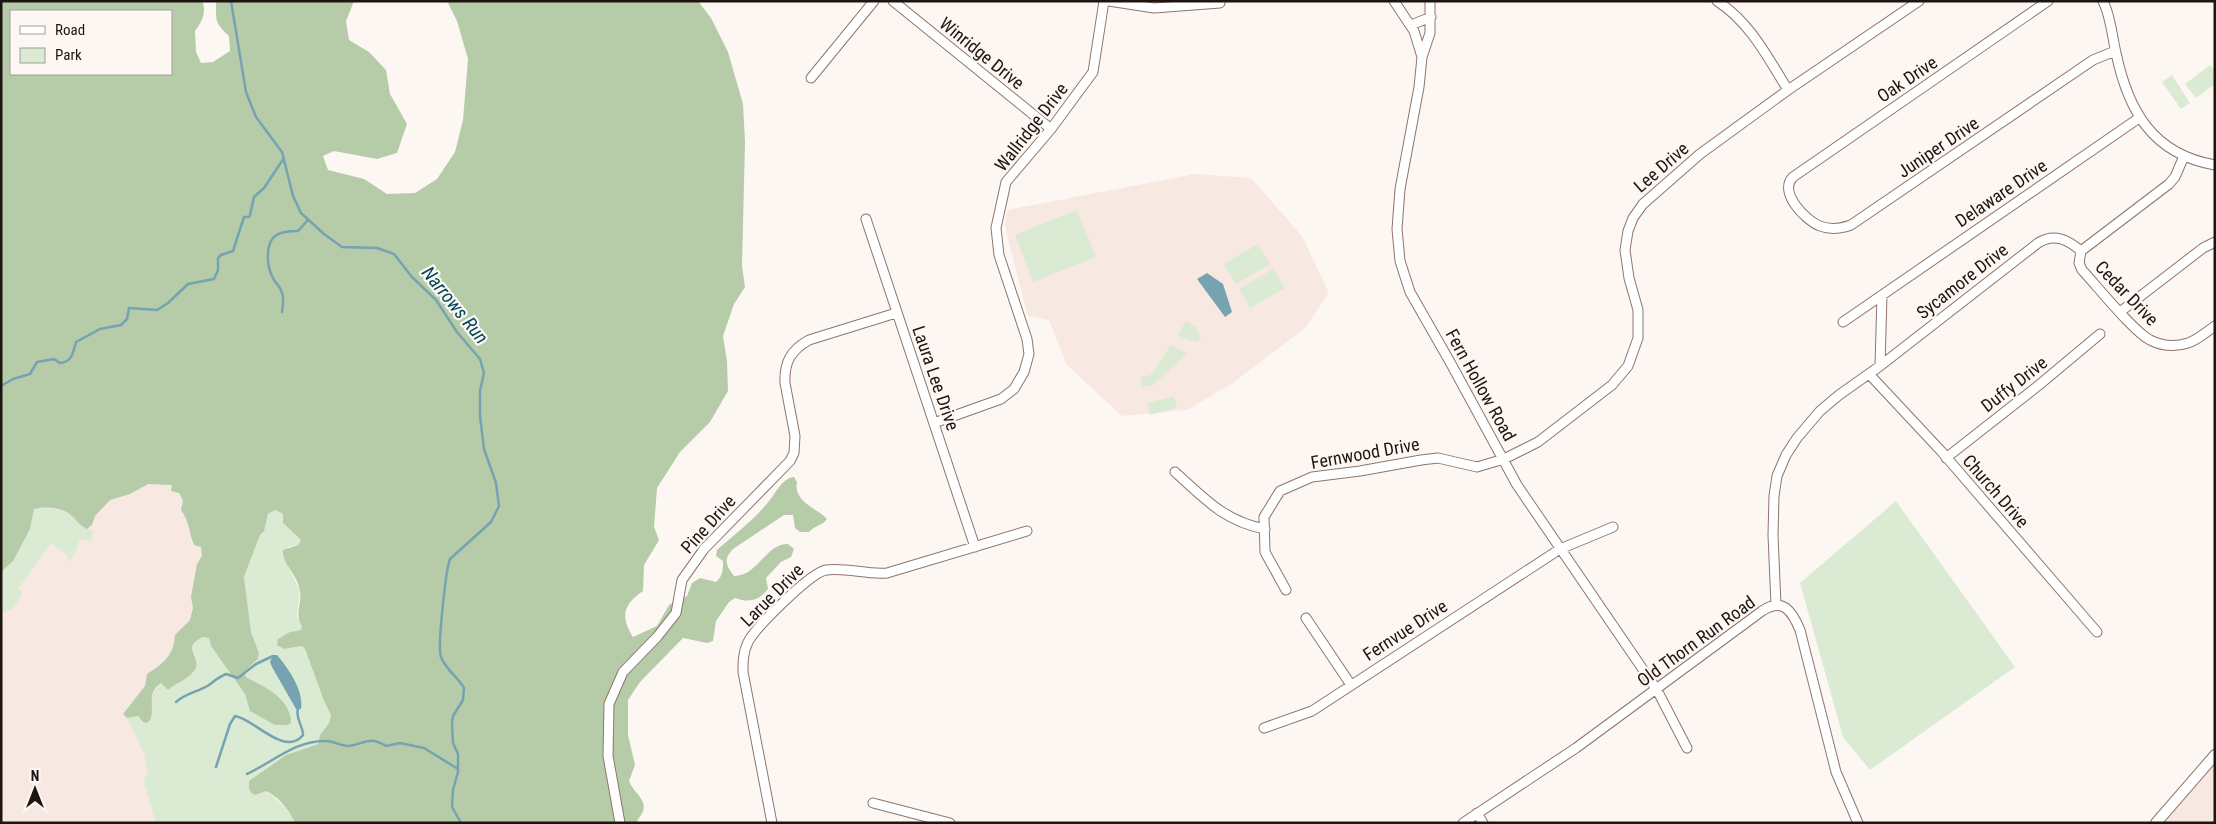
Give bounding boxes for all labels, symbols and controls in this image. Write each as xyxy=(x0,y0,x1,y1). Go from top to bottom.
legend xyxy=(10,10,172,75)
street label: Winridge Drive xyxy=(936,13,1028,93)
text: Road xyxy=(55,21,85,39)
text: Park xyxy=(55,46,82,64)
street label: Oak Drive xyxy=(1873,51,1941,107)
street label: Wallridge Drive xyxy=(990,79,1072,175)
street label: Juniper Drive xyxy=(1894,112,1982,182)
street label: Lee Drive xyxy=(1629,138,1693,196)
street label: Delaware Drive xyxy=(1951,155,2051,231)
street label: Sycamore Drive xyxy=(1912,239,2012,323)
street label: Cedar Drive xyxy=(2091,256,2163,330)
water label: Narrows Run xyxy=(417,262,493,348)
street label: Laura Lee Drive xyxy=(908,323,964,433)
street label: Fern Hollow Road xyxy=(1442,325,1520,445)
street label: Duffy Drive xyxy=(1977,352,2051,416)
street label: Fernwood Drive xyxy=(1309,433,1421,473)
street label: Church Drive xyxy=(1959,450,2033,532)
street label: Pine Drive xyxy=(676,490,740,558)
street label: Larue Drive xyxy=(736,559,808,631)
street label: Old Thorn Run Road xyxy=(1633,591,1759,691)
street label: Fernvue Drive xyxy=(1359,595,1451,665)
north arrow xyxy=(10,764,60,814)
text: N xyxy=(31,768,39,784)

